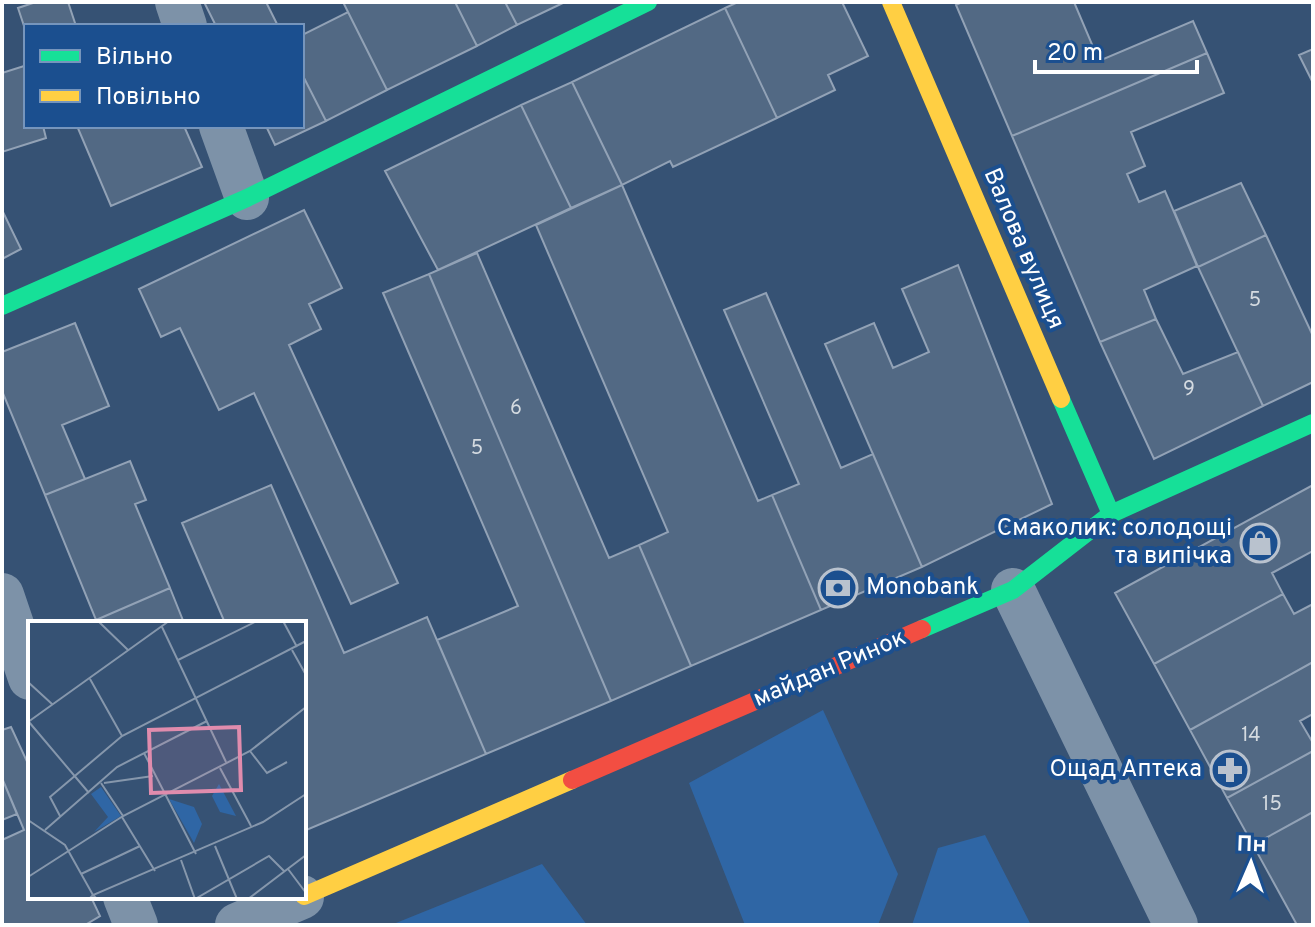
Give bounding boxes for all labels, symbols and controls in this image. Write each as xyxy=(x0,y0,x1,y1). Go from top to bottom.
legend xyxy=(24,24,304,128)
scale bar xyxy=(1035,24,1197,74)
text: 20 m xyxy=(1047,39,1103,69)
text: Вільно xyxy=(96,43,173,73)
text: Повільно xyxy=(96,83,201,113)
street label: Валова вулиця xyxy=(976,164,1070,334)
house number: 5 xyxy=(1249,288,1261,314)
house number: 9 xyxy=(1183,377,1195,403)
house number: 6 xyxy=(510,396,522,422)
house number: 5 xyxy=(471,436,483,462)
place label: Смаколик: солодощі та випічка xyxy=(997,514,1232,572)
shop icon: Смаколик: солодощі та випічка xyxy=(1239,522,1281,564)
bank icon: Monobank xyxy=(817,567,859,609)
place label: Monobank xyxy=(866,573,979,603)
inset map xyxy=(28,621,306,899)
street label: майдан Ринок xyxy=(749,623,911,715)
house number: 14 xyxy=(1241,723,1261,749)
pharmacy icon: Ощад Аптека xyxy=(1209,749,1251,791)
place label: Ощад Аптека xyxy=(1050,755,1202,785)
house number: 15 xyxy=(1262,792,1282,818)
north arrow xyxy=(1211,823,1291,903)
text: Пн xyxy=(1236,832,1267,860)

